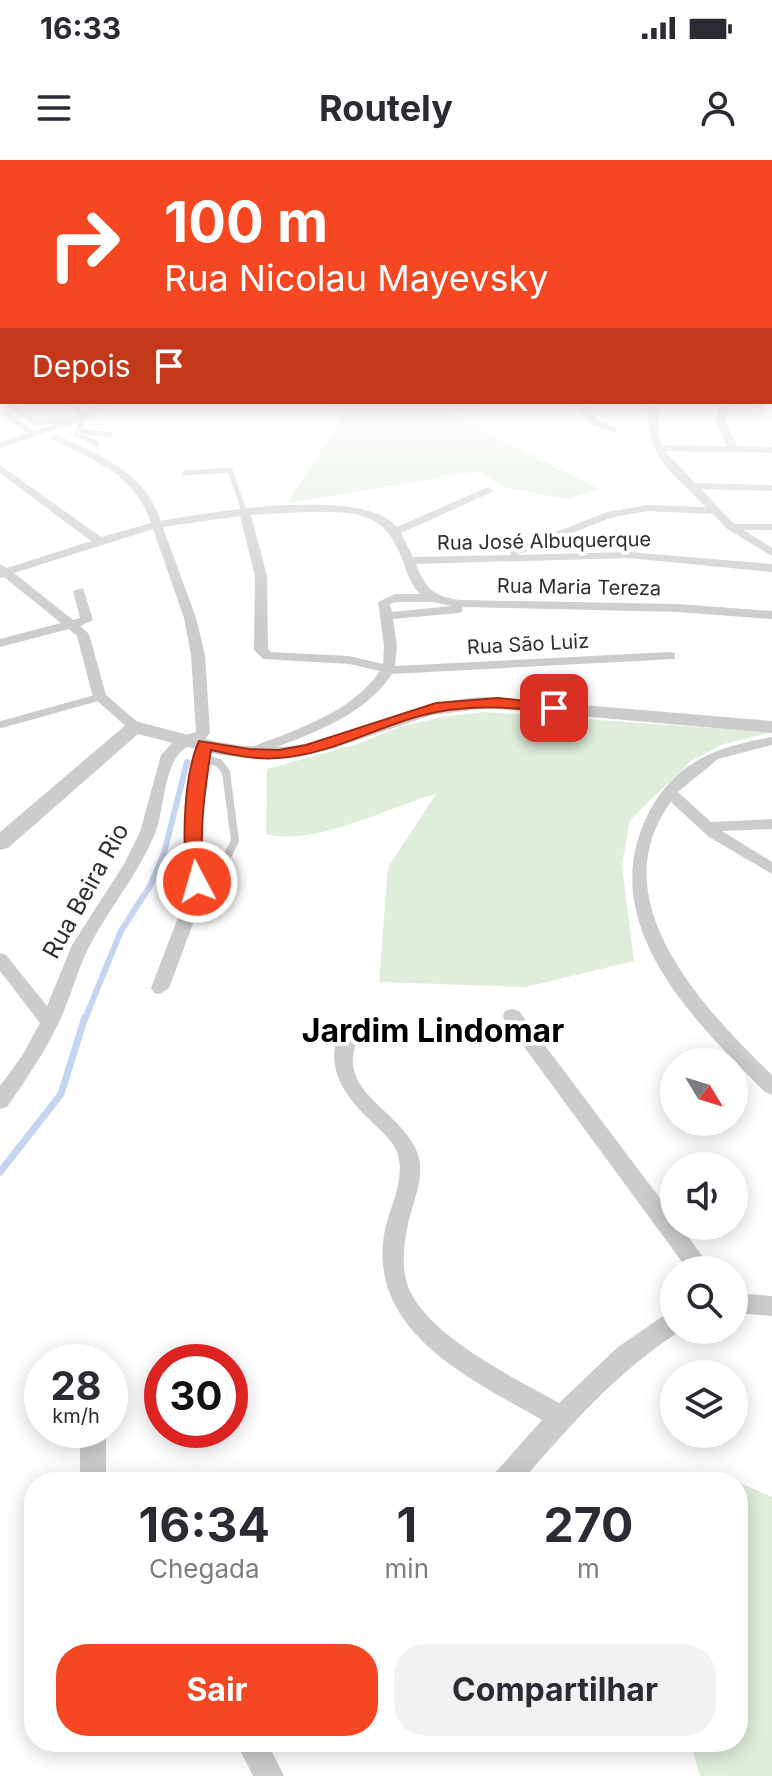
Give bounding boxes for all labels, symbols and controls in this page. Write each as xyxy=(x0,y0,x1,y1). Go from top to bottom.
text: 16:33 xyxy=(40,10,121,46)
icon: menu xyxy=(32,86,76,130)
text: Routely xyxy=(319,86,453,130)
icon: person xyxy=(696,86,740,130)
text: 100 m xyxy=(164,188,328,256)
icon: right xyxy=(32,192,136,296)
text: Rua Nicolau Mayevsky xyxy=(164,256,548,300)
icon: arrive xyxy=(147,344,191,388)
text: Depois xyxy=(32,348,131,384)
street label: Rua José Albuquerque xyxy=(437,527,651,555)
street label: Rua Maria Tereza xyxy=(497,574,661,600)
street label: Rua São Luiz xyxy=(466,629,590,659)
pin xyxy=(520,674,588,742)
icon: arrive xyxy=(532,686,576,730)
street label: Rua Beira Rio xyxy=(36,818,135,964)
position arrow xyxy=(155,840,239,924)
district label: Jardim Lindomar xyxy=(302,1011,564,1050)
north arrow xyxy=(660,1048,748,1136)
map controls xyxy=(660,1048,748,1448)
button: sound xyxy=(660,1152,748,1240)
button: search xyxy=(660,1256,748,1344)
speed limit sign: 30 xyxy=(144,1344,248,1448)
button: layers xyxy=(660,1360,748,1448)
text: 28 xyxy=(50,1361,102,1410)
text: km/h xyxy=(52,1404,100,1428)
text: 16:34 xyxy=(139,1495,270,1554)
text: 1 xyxy=(396,1495,417,1554)
text: 270 xyxy=(544,1495,633,1554)
text: Chegada xyxy=(149,1553,260,1584)
text: min xyxy=(385,1553,429,1584)
text: m xyxy=(577,1553,600,1584)
button: Sair xyxy=(56,1644,378,1736)
button: Compartilhar xyxy=(394,1644,716,1736)

